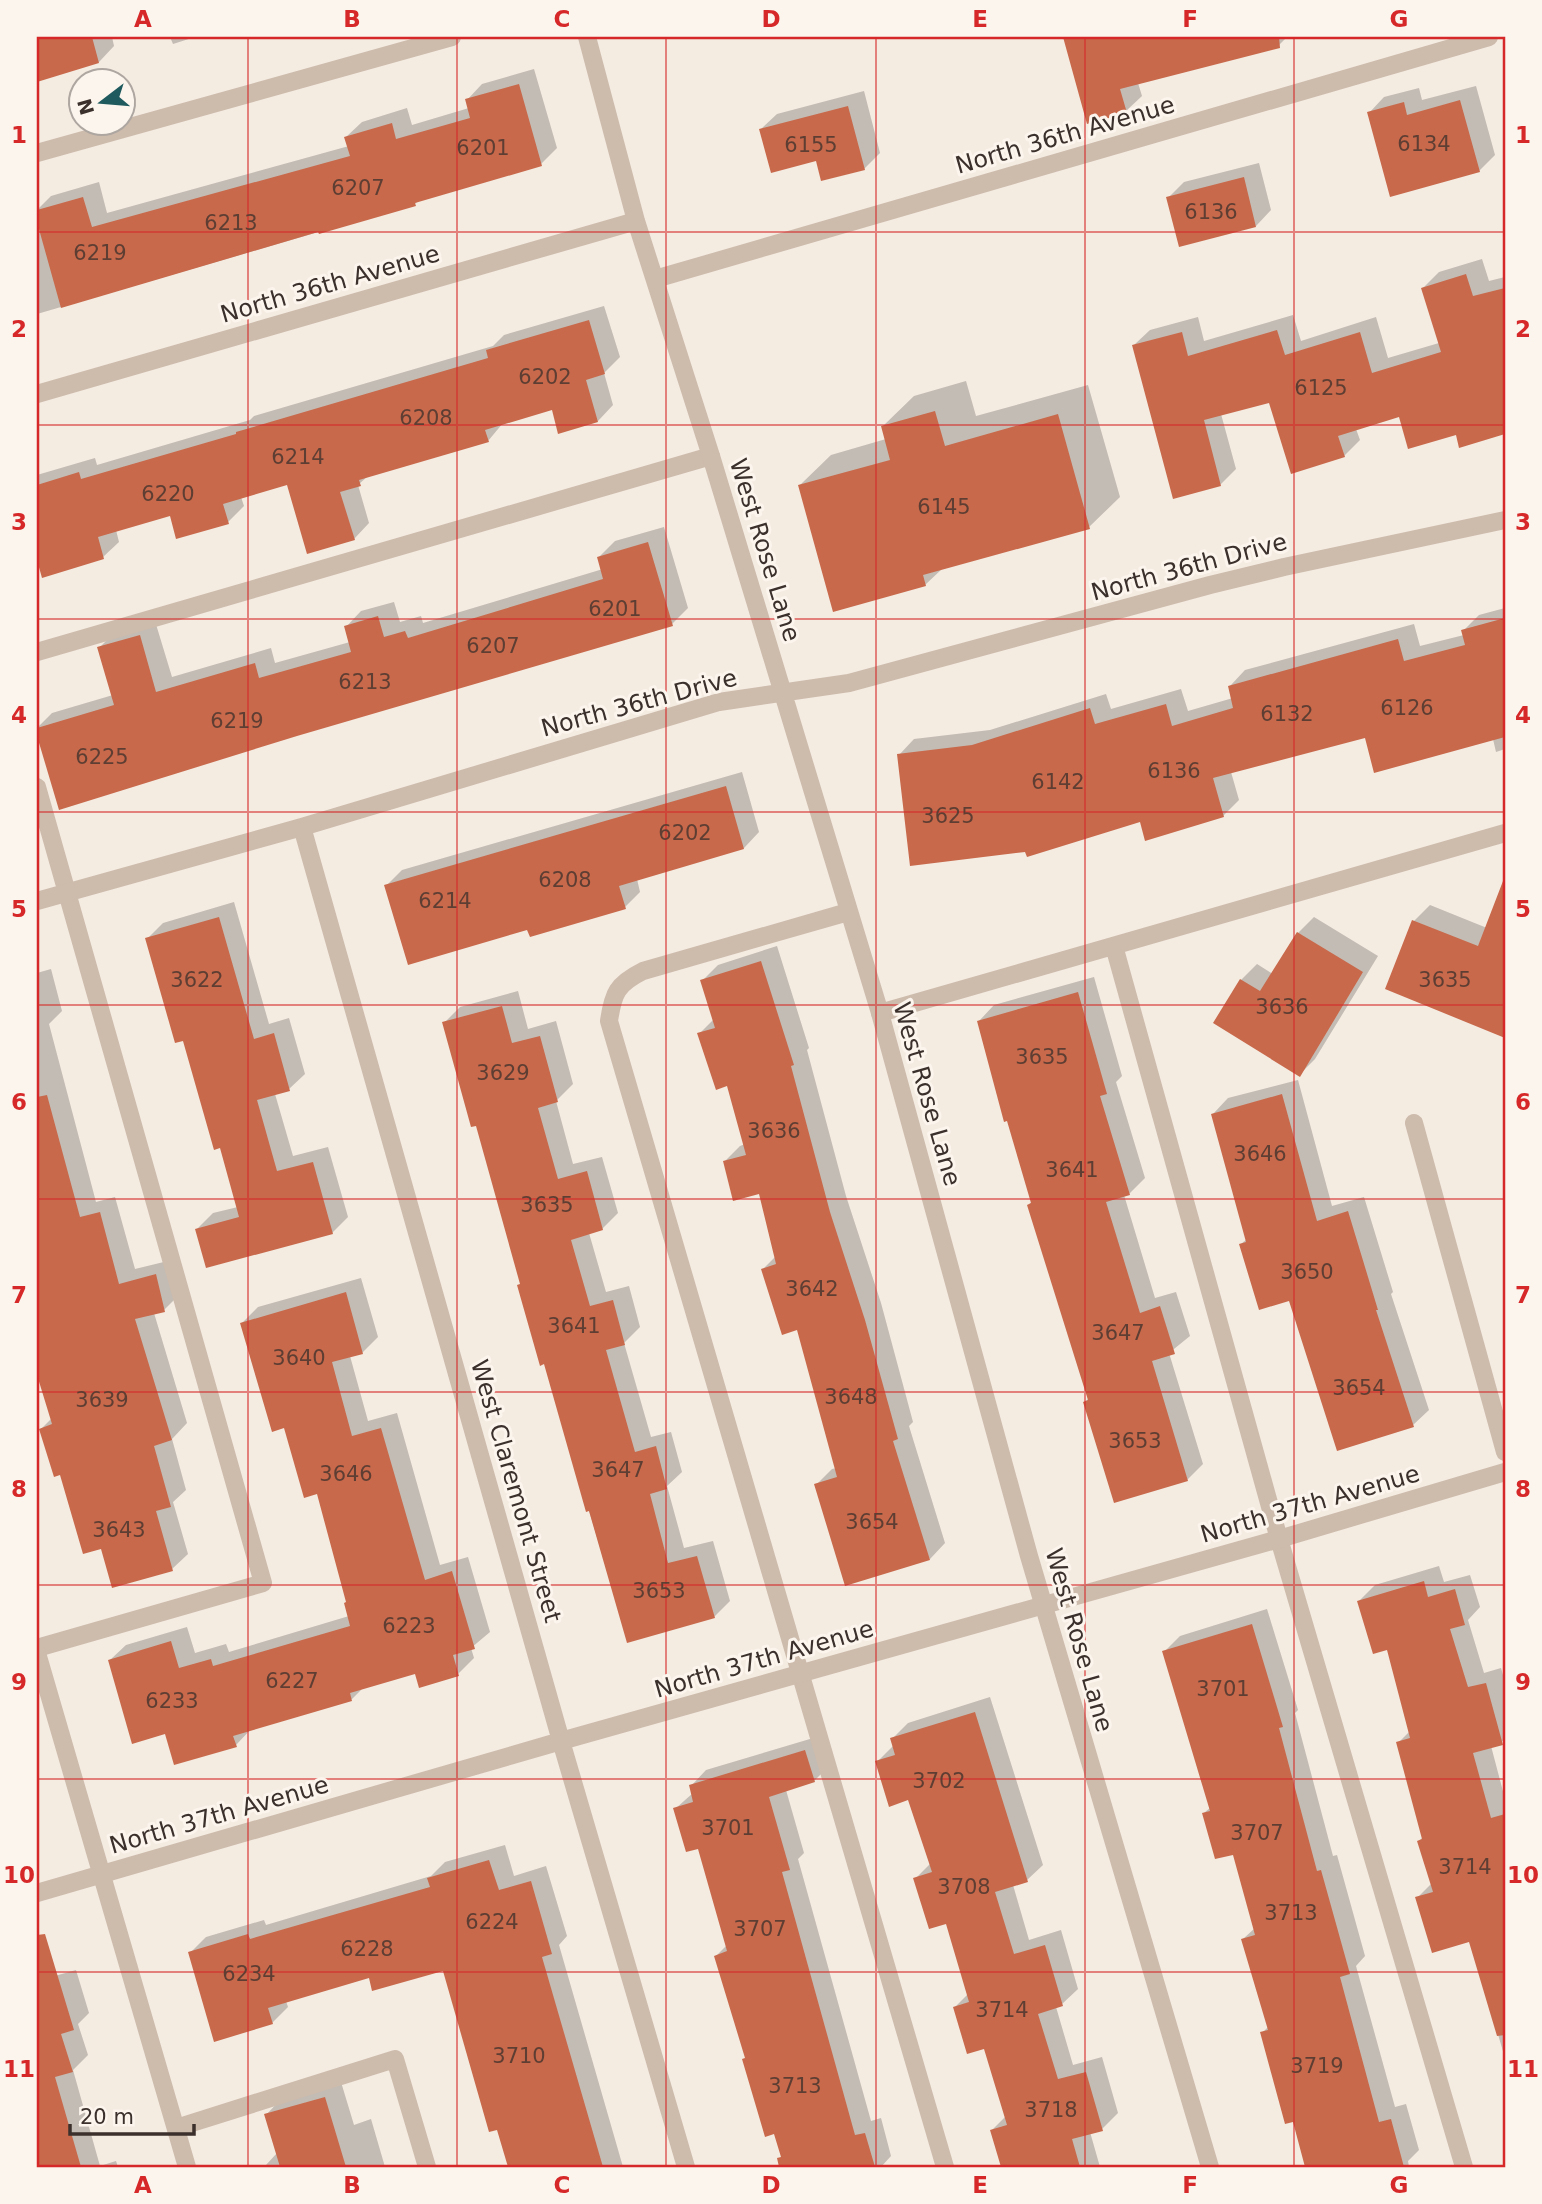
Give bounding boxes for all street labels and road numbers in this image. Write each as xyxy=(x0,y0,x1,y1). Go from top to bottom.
street label: North 36th Avenue xyxy=(952,90,1178,180)
street label: North 36th Avenue xyxy=(217,239,443,329)
street label: West Rose Lane xyxy=(724,455,806,645)
street label: North 36th Drive xyxy=(1088,527,1290,607)
street label: North 36th Drive xyxy=(538,663,740,743)
street label: West Rose Lane xyxy=(887,999,967,1189)
street label: West Claremont Street xyxy=(465,1356,567,1626)
street label: North 37th Avenue xyxy=(1197,1459,1423,1549)
street label: West Rose Lane xyxy=(1039,1545,1119,1735)
street label: North 37th Avenue xyxy=(651,1614,877,1704)
street label: North 37th Avenue xyxy=(106,1770,332,1860)

